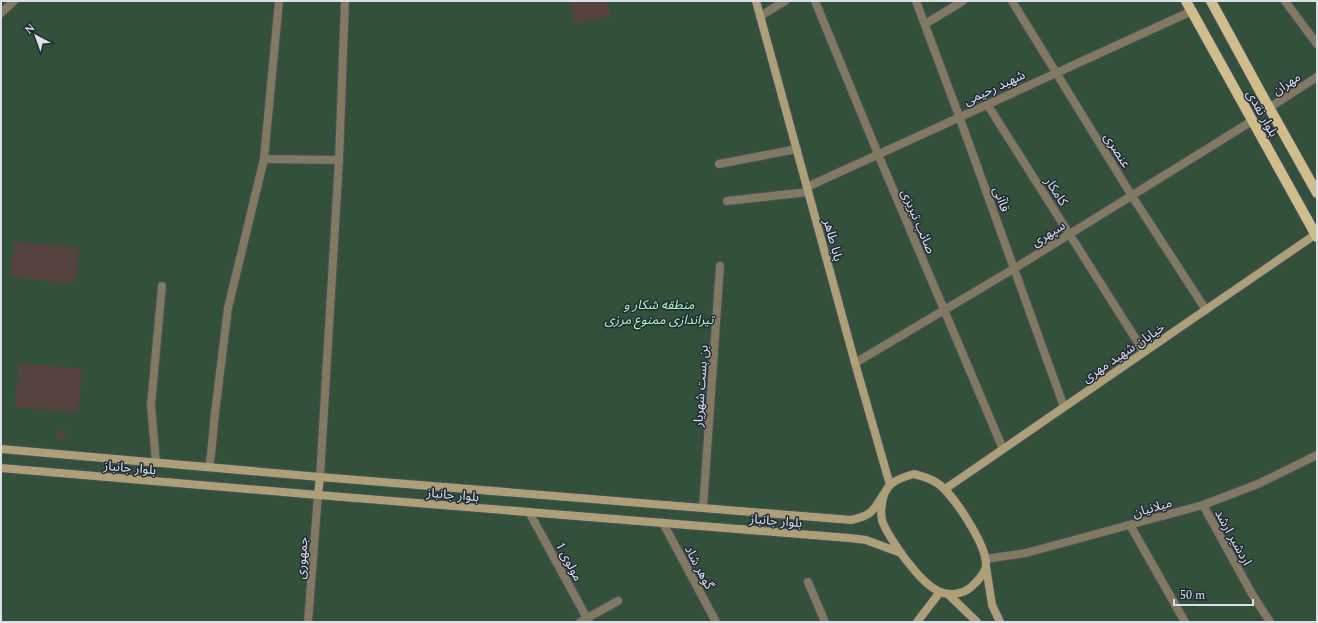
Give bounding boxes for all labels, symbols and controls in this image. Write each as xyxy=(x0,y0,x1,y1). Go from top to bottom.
north arrow xyxy=(16,16,56,56)
text: N xyxy=(21,19,39,38)
street label: شهید رحیمی xyxy=(960,65,1028,111)
street label: مهران xyxy=(1268,67,1305,100)
street label: بلوار نقدی xyxy=(1241,86,1283,141)
street label: عنصری xyxy=(1099,129,1136,172)
street label: کامکار xyxy=(1039,172,1073,211)
street label: قاآنی xyxy=(987,184,1015,215)
street label: صائب تبریزی xyxy=(895,186,941,257)
street label: بابا طاهر xyxy=(818,216,848,264)
street label: سپهری xyxy=(1028,216,1069,252)
park label: منطقه شکار و تیراندازی ممنوع مرزی xyxy=(604,295,716,330)
street label: خیابان شهید مهری xyxy=(1078,318,1169,388)
street label: بن بست شهریار xyxy=(688,344,714,429)
street label: بلوار جانباز xyxy=(102,456,157,480)
street label: بلوار جانباز xyxy=(425,483,480,507)
street label: میلانیان xyxy=(1130,493,1175,523)
street label: اردشیر ارشد xyxy=(1209,506,1257,569)
street label: بلوار جانباز xyxy=(748,509,803,533)
street label: جمهوری xyxy=(291,536,313,580)
street label: مولوی 1 xyxy=(550,538,588,585)
street label: گوهر شاد xyxy=(679,542,719,594)
scale bar xyxy=(1174,581,1253,607)
text: 50 m xyxy=(1180,586,1205,605)

